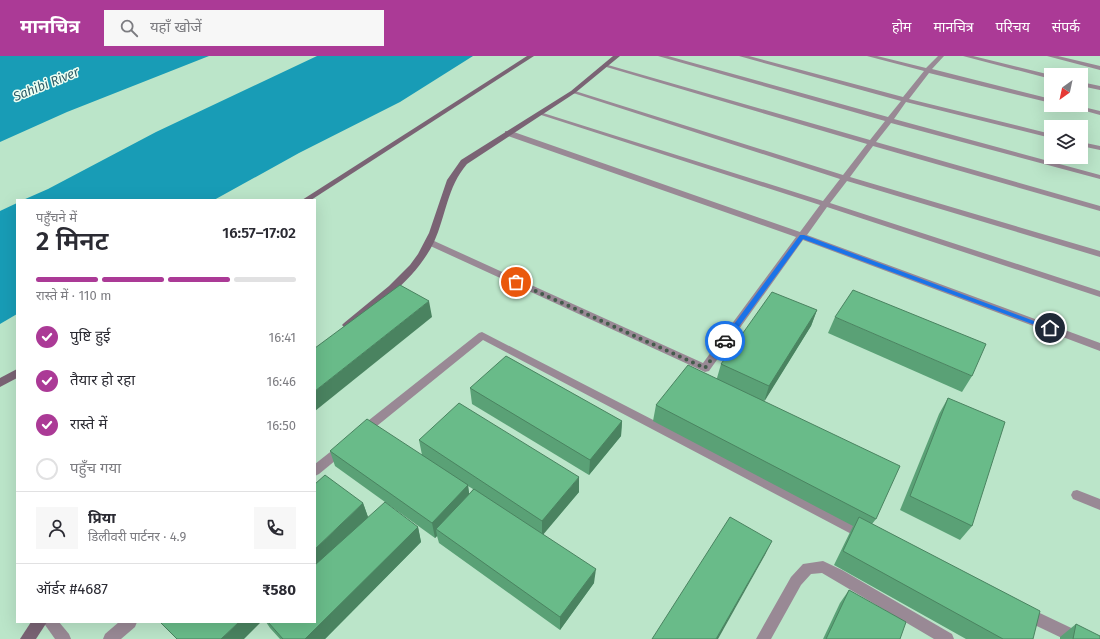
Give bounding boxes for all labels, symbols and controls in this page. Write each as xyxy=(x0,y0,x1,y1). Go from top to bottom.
search box xyxy=(104,10,384,46)
text: मानचित्र xyxy=(20,15,80,38)
icon: search xyxy=(118,17,140,39)
text: यहाँ खोजें xyxy=(150,18,202,36)
text: होम xyxy=(892,19,911,36)
text: मानचित्र xyxy=(933,19,974,36)
text: परिचय xyxy=(996,19,1030,36)
text: संपर्क xyxy=(1052,19,1080,36)
water label: Sahibi River xyxy=(10,64,82,104)
north arrow xyxy=(1044,68,1088,112)
map controls xyxy=(1044,68,1088,164)
button: layers xyxy=(1044,120,1088,164)
text: पहुँचने में xyxy=(36,210,77,225)
text: 16:57–17:02 xyxy=(222,224,296,242)
text: 2 मिनट xyxy=(36,226,108,257)
pin xyxy=(499,265,533,299)
icon: bag xyxy=(505,271,527,293)
text: रास्ते में · 110 m xyxy=(36,288,111,303)
pin xyxy=(1033,311,1067,345)
icon: home xyxy=(1039,317,1061,339)
courier xyxy=(705,321,745,361)
icon: check xyxy=(36,326,58,348)
text: पुष्टि हुई xyxy=(70,327,110,345)
text: 16:41 xyxy=(269,330,296,345)
icon: car xyxy=(714,330,736,352)
icon: check xyxy=(36,370,58,392)
text: तैयार हो रहा xyxy=(70,371,135,389)
text: 16:46 xyxy=(267,374,296,389)
icon: check xyxy=(36,414,58,436)
text: रास्ते में xyxy=(70,415,107,433)
text: 16:50 xyxy=(267,418,296,433)
text: पहुँच गया xyxy=(70,459,121,477)
button: person xyxy=(36,507,78,549)
button: phone xyxy=(254,507,296,549)
text: प्रिया xyxy=(88,509,116,527)
text: डिलीवरी पार्टनर · 4.9 xyxy=(88,529,186,544)
text: ऑर्डर #4687 xyxy=(36,580,108,598)
text: ₹580 xyxy=(262,581,296,599)

